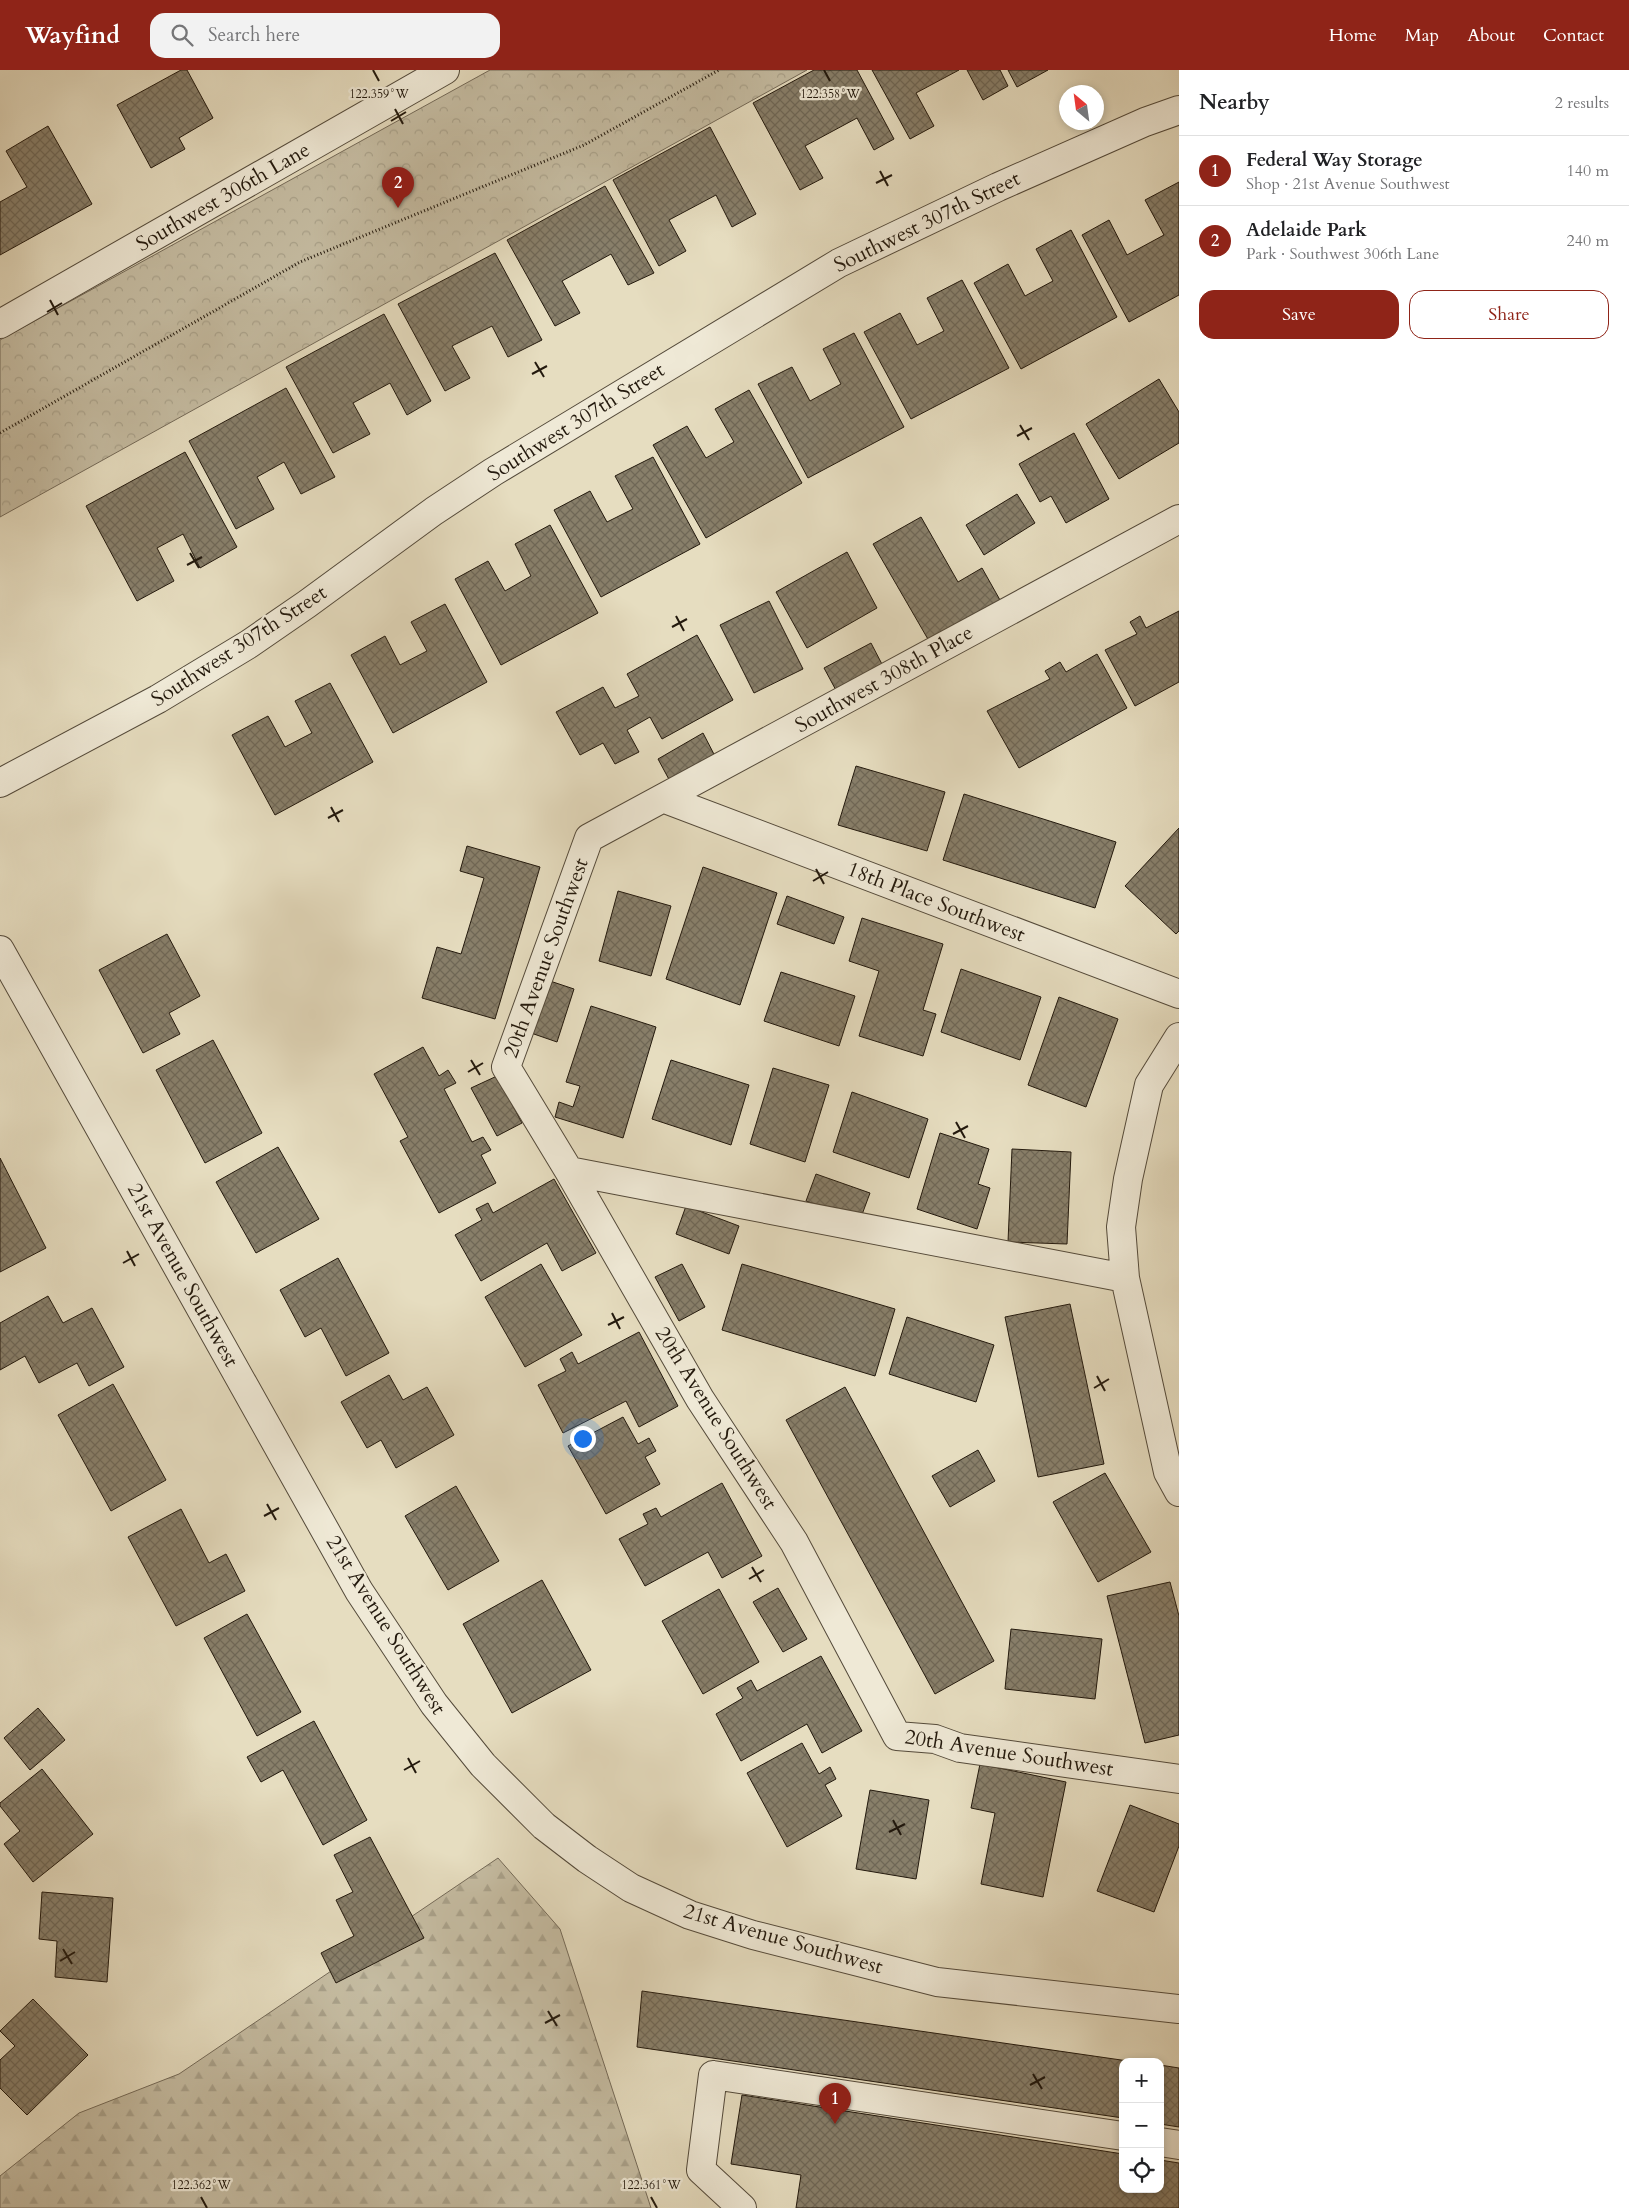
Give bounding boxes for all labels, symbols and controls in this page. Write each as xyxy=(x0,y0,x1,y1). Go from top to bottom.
search box xyxy=(150,13,500,58)
text: Wayfind xyxy=(25,19,120,52)
icon: search xyxy=(168,21,196,49)
text: Search here xyxy=(208,22,300,48)
text: Home xyxy=(1329,23,1377,48)
text: Map xyxy=(1405,23,1439,48)
text: About xyxy=(1467,23,1515,48)
text: Contact xyxy=(1543,23,1604,48)
north arrow xyxy=(1059,85,1104,130)
text: 122.359°W xyxy=(349,86,409,102)
text: 122.358°W xyxy=(800,86,860,102)
text: Nearby xyxy=(1199,88,1270,117)
text: 2 results xyxy=(1555,92,1609,114)
street label: Southwest 306th Lane xyxy=(131,135,315,259)
text: Federal Way Storage xyxy=(1246,147,1423,173)
text: 1 xyxy=(1211,160,1219,182)
text: 140 m xyxy=(1567,160,1609,182)
street label: Southwest 307th Street xyxy=(829,164,1025,280)
pin: 2 xyxy=(382,167,414,208)
text: Shop · 21st Avenue Southwest xyxy=(1246,173,1450,195)
text: Adelaide Park xyxy=(1246,217,1367,243)
text: 2 xyxy=(1211,230,1219,252)
text: 240 m xyxy=(1567,230,1609,252)
text: Park · Southwest 306th Lane xyxy=(1246,243,1439,265)
button: Save xyxy=(1199,290,1399,339)
button: Share xyxy=(1409,290,1609,339)
street label: Southwest 307th Street xyxy=(482,356,670,488)
street label: Southwest 307th Street xyxy=(146,578,333,714)
street label: Southwest 308th Place xyxy=(790,618,978,740)
street label: 20th Avenue Southwest xyxy=(496,854,596,1062)
street label: 18th Place Southwest xyxy=(843,855,1030,949)
street label: 21st Avenue Southwest xyxy=(120,1178,246,1372)
street label: 20th Avenue Southwest xyxy=(648,1321,784,1515)
your location xyxy=(570,1426,596,1452)
street label: 21st Avenue Southwest xyxy=(319,1530,453,1720)
street label: 20th Avenue Southwest xyxy=(903,1722,1116,1784)
street label: 21st Avenue Southwest xyxy=(680,1897,886,1981)
map controls xyxy=(1119,2058,1164,2193)
button: + xyxy=(1119,2058,1164,2103)
pin: 1 xyxy=(819,2083,851,2124)
button: − xyxy=(1119,2103,1164,2148)
button: locate xyxy=(1119,2148,1164,2193)
text: 122.362°W xyxy=(171,2177,231,2193)
text: 122.361°W xyxy=(621,2177,681,2193)

